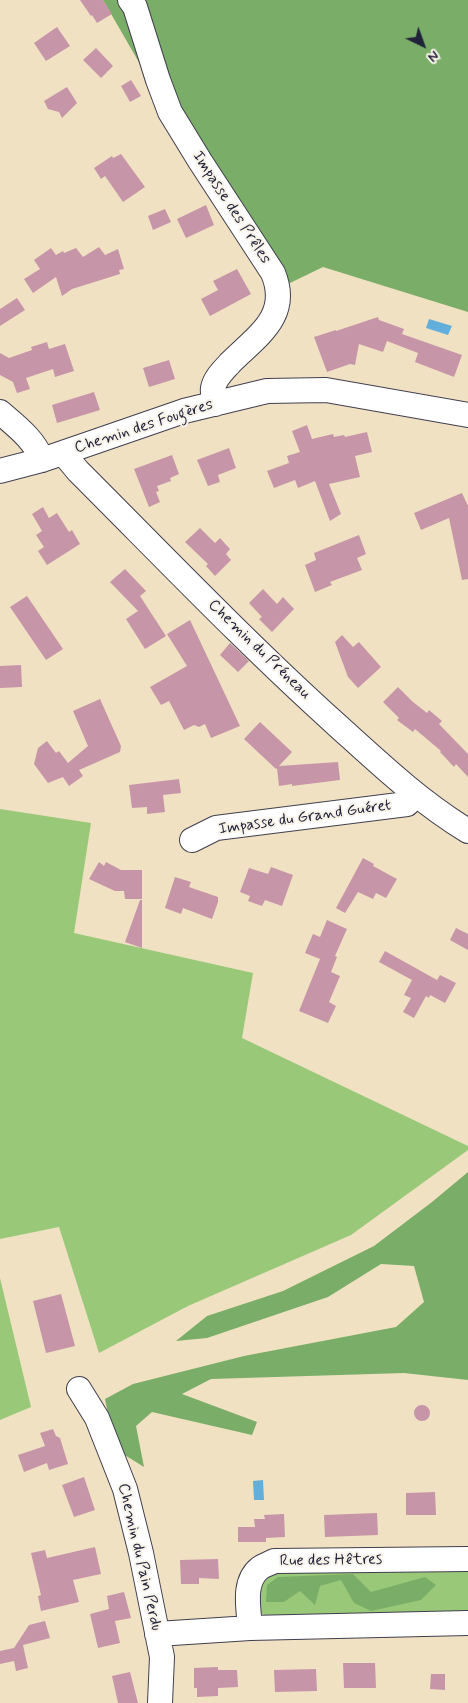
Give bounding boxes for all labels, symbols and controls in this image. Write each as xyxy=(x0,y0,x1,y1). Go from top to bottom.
north arrow xyxy=(398,20,448,70)
text: N xyxy=(424,46,443,66)
street label: Impasse des Prêles xyxy=(187,148,275,268)
street label: Chemin des Fougères xyxy=(72,396,216,458)
street label: Chemin du Préneau xyxy=(203,596,315,704)
street label: Impasse du Grand Guéret xyxy=(218,796,392,840)
street label: Chemin du Pain Perdu xyxy=(113,1482,165,1632)
street label: Rue des Hêtres xyxy=(280,1551,382,1571)

